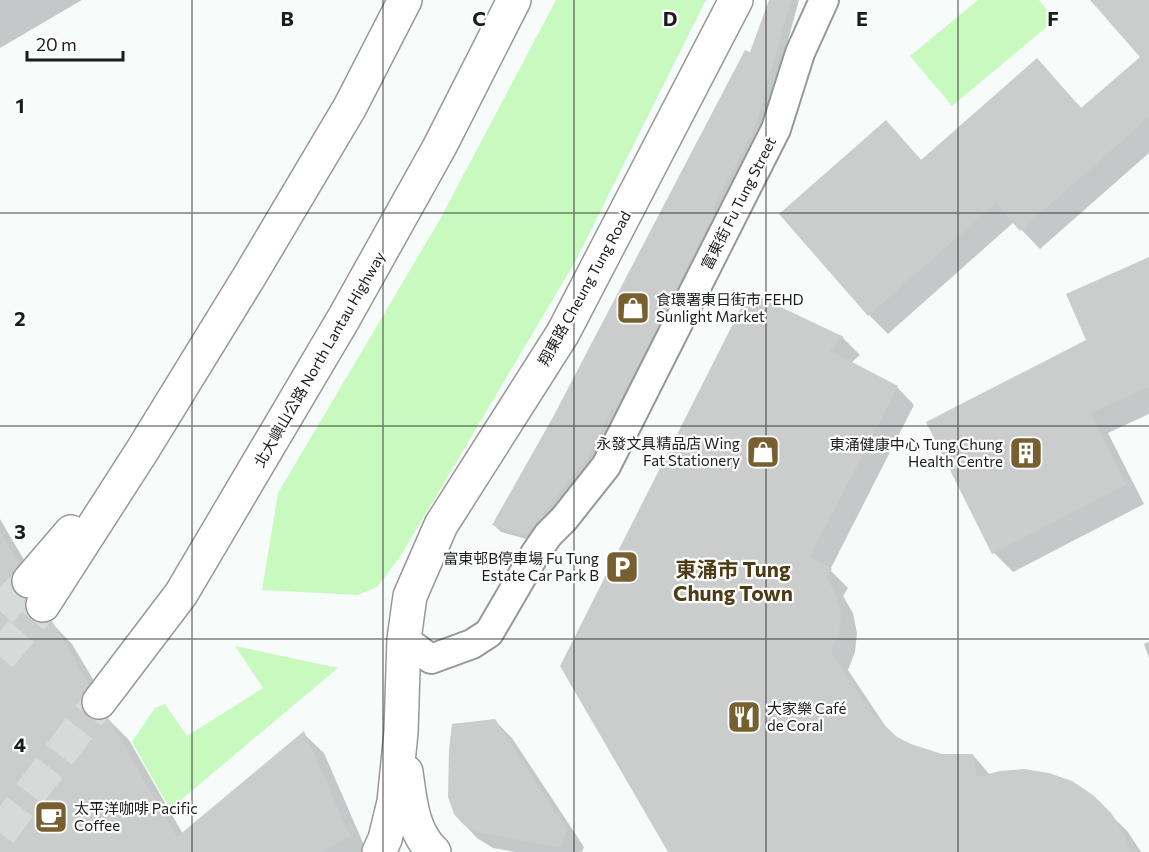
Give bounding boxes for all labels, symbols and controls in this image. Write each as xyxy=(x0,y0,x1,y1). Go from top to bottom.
text: B xyxy=(280,6,294,30)
text: C xyxy=(472,6,486,30)
text: D xyxy=(663,6,677,30)
text: E xyxy=(856,6,868,30)
text: F xyxy=(1047,6,1059,30)
scale bar xyxy=(27,24,123,62)
text: 20 m xyxy=(36,33,77,55)
text: 1 xyxy=(15,93,25,117)
street label: 富東街 Fu Tung Street xyxy=(697,134,779,272)
street label: 翔東路 Cheung Tung Road xyxy=(534,208,634,368)
street label: 北大嶼山公路 North Lantau Highway xyxy=(250,248,388,470)
shop icon: 食環署東日街市 FEHD Sunlight Market xyxy=(615,290,651,326)
place label: 食環署東日街市 FEHD Sunlight Market xyxy=(656,290,804,325)
text: 2 xyxy=(14,306,26,330)
place label: 永發文具精品店 Wing Fat Stationery xyxy=(596,434,740,469)
shop icon: 永發文具精品店 Wing Fat Stationery xyxy=(745,434,781,470)
place label: 東涌健康中心 Tung Chung Health Centre xyxy=(830,435,1003,470)
building icon: 東涌健康中心 Tung Chung Health Centre xyxy=(1008,435,1044,471)
text: 3 xyxy=(14,519,26,543)
place label: 富東邨B停車場 Fu Tung Estate Car Park B xyxy=(443,549,599,584)
parking icon: 富東邨B停車場 Fu Tung Estate Car Park B xyxy=(604,549,640,585)
district label: 東涌市 Tung Chung Town xyxy=(673,556,793,605)
restaurant icon: 大家樂 Café de Coral xyxy=(726,699,762,735)
place label: 大家樂 Café de Coral xyxy=(767,699,847,734)
text: 4 xyxy=(14,732,26,756)
cafe icon: 太平洋咖啡 Pacific Coffee xyxy=(33,799,69,835)
place label: 太平洋咖啡 Pacific Coffee xyxy=(74,799,198,834)

